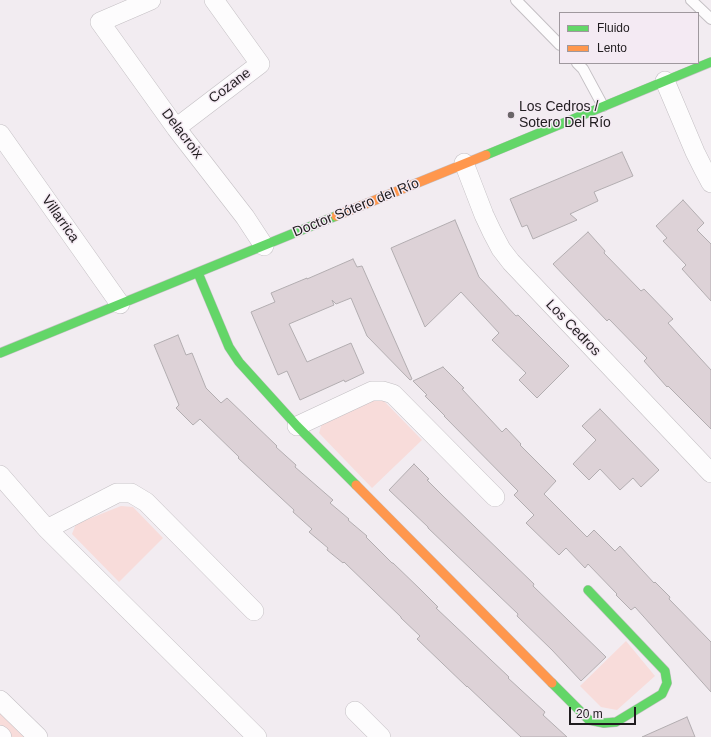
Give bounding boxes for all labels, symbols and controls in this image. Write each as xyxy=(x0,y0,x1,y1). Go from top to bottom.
legend xyxy=(559,12,699,64)
text: Fluido xyxy=(597,21,630,35)
text: Lento xyxy=(597,41,627,55)
street label: Cozane xyxy=(206,65,254,107)
place label: Los Cedros / Sotero Del Río xyxy=(519,99,611,132)
street label: Delacroix xyxy=(158,106,206,162)
marker: Los Cedros / Sotero Del Río xyxy=(506,110,516,120)
street label: Doctor Sótero del Río xyxy=(290,175,422,241)
street label: Villarrica xyxy=(38,192,82,246)
street label: Los Cedros xyxy=(542,296,604,360)
scale bar xyxy=(571,699,638,725)
text: 20 m xyxy=(576,707,603,721)

